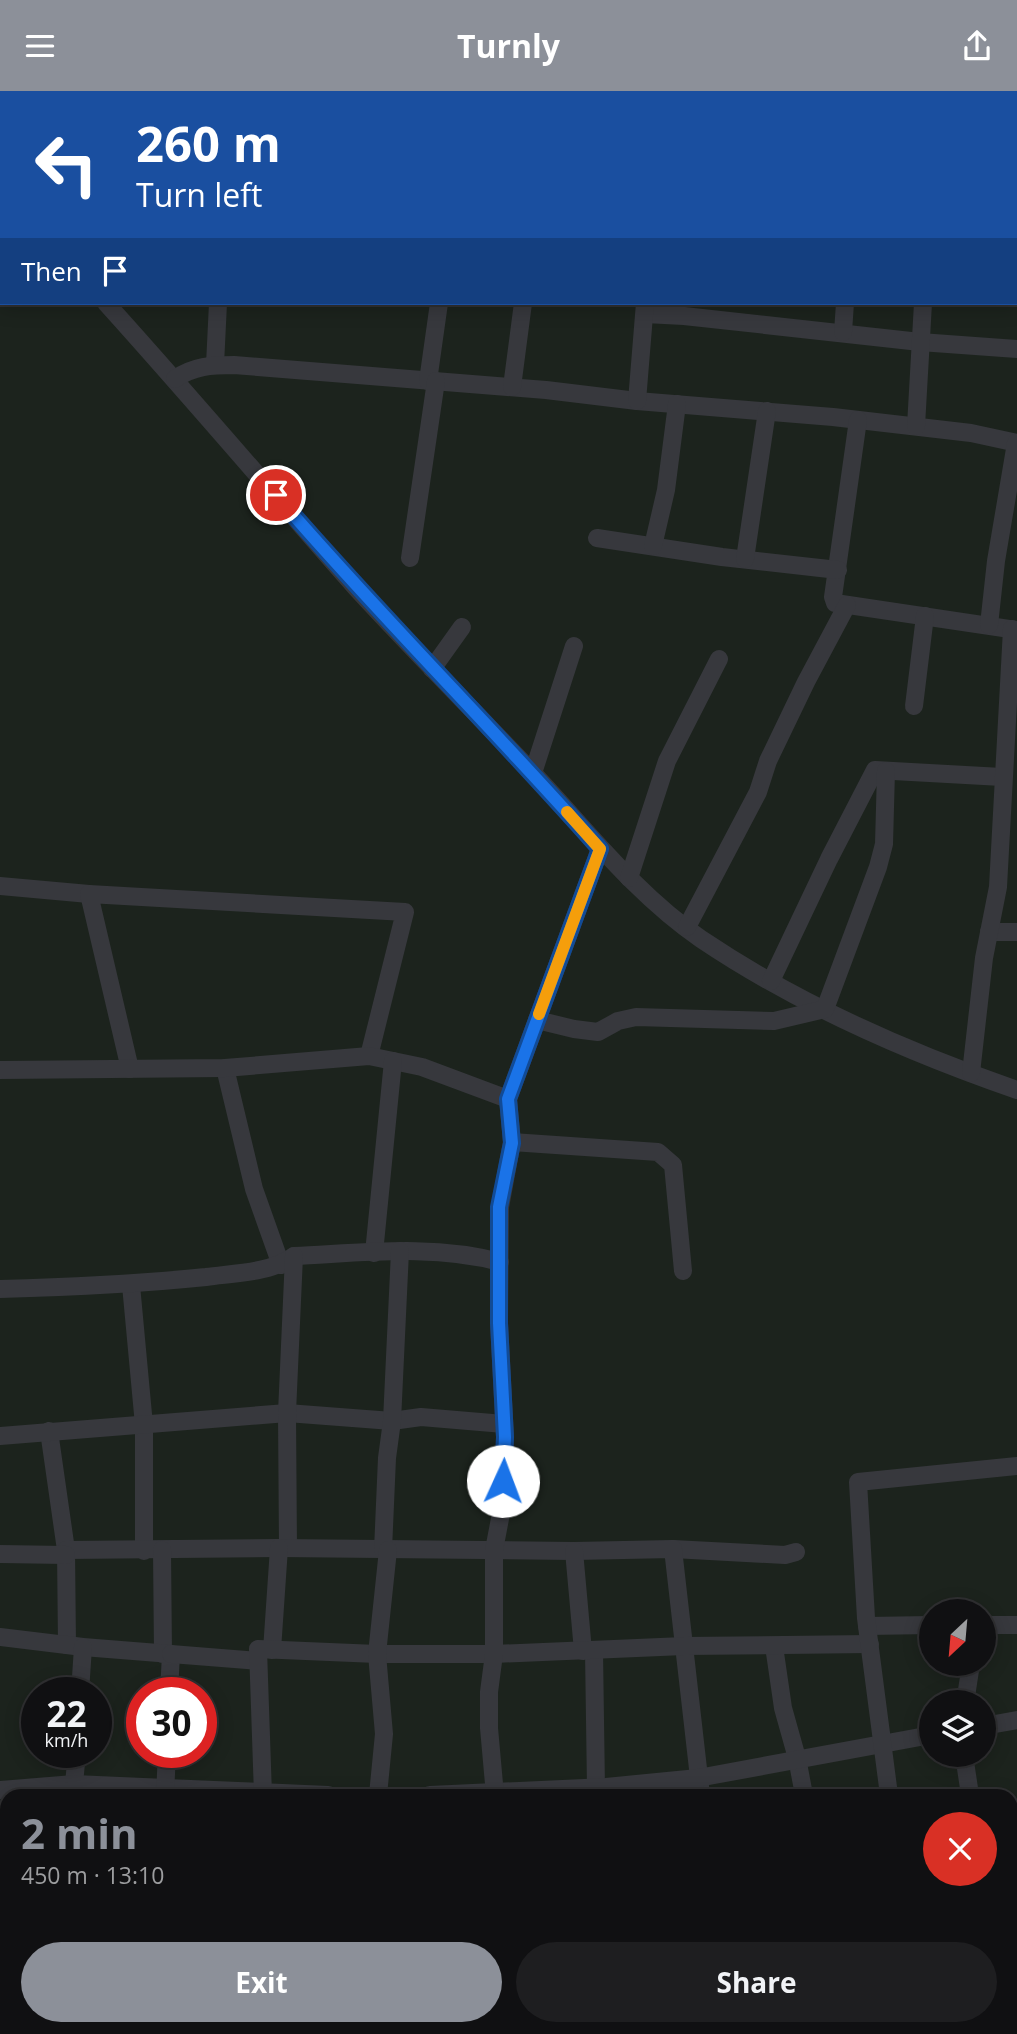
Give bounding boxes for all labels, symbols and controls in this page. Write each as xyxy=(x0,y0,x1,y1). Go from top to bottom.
text: Turnly xyxy=(457,24,560,67)
icon: menu xyxy=(21,27,59,65)
icon: share xyxy=(958,27,996,65)
text: 260 m xyxy=(136,110,281,176)
icon: left xyxy=(21,119,112,210)
text: Turn left xyxy=(136,173,262,216)
icon: arrive xyxy=(96,252,134,290)
text: Then xyxy=(21,253,82,289)
pin xyxy=(246,465,306,525)
icon: arrive xyxy=(257,476,295,514)
position arrow xyxy=(466,1444,540,1518)
north arrow xyxy=(919,1599,996,1677)
map controls xyxy=(919,1599,996,1767)
speed limit sign: 30 xyxy=(126,1677,217,1768)
text: 22 xyxy=(46,1690,87,1737)
button: layers xyxy=(919,1690,996,1767)
text: km/h xyxy=(45,1728,88,1752)
text: 2 min xyxy=(21,1804,138,1861)
button: close xyxy=(923,1812,997,1886)
text: 450 m · 13:10 xyxy=(21,1859,164,1891)
button: Exit xyxy=(21,1942,502,2022)
button: Share xyxy=(516,1942,997,2022)

